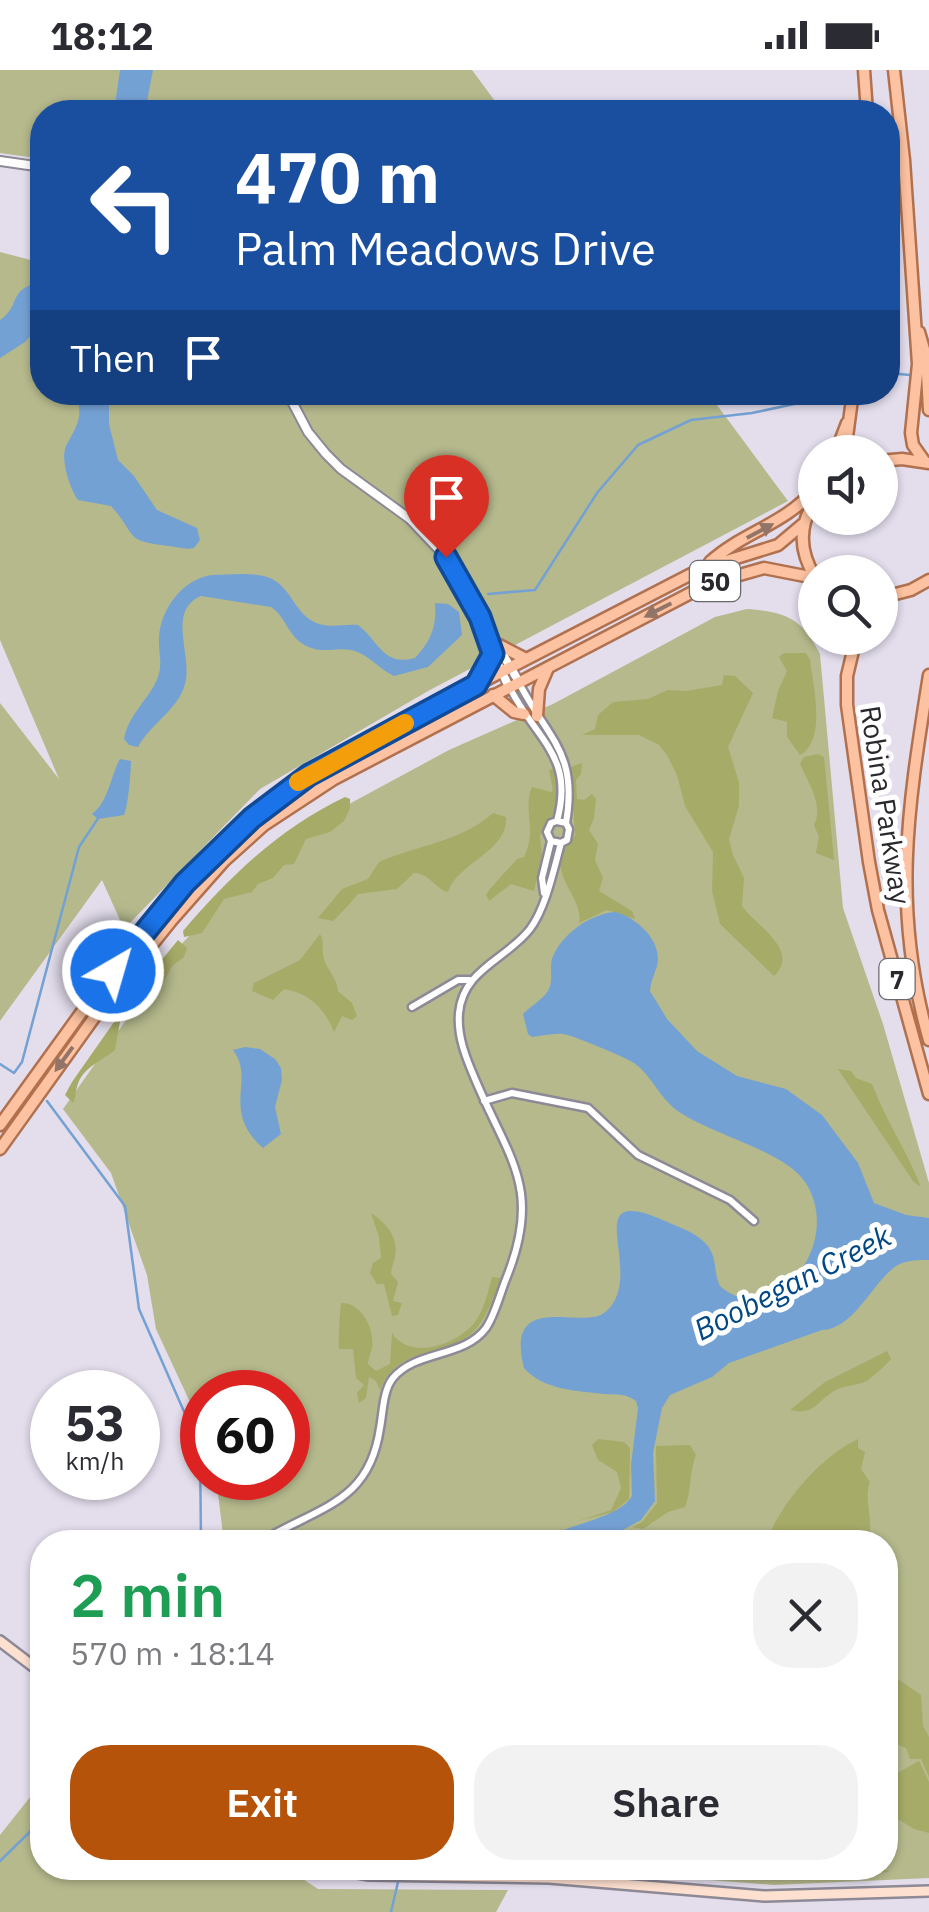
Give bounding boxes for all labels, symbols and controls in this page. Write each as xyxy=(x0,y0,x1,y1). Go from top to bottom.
text: 18:12 xyxy=(50,11,154,60)
text: 470 m xyxy=(235,131,440,222)
icon: left xyxy=(70,140,200,270)
text: Palm Meadows Drive xyxy=(235,219,656,277)
icon: arrive xyxy=(176,330,231,385)
text: Then xyxy=(70,333,156,382)
map controls xyxy=(798,435,898,655)
button: sound xyxy=(798,435,898,535)
pin xyxy=(404,455,489,558)
icon: arrive xyxy=(419,470,474,525)
one-way arrow xyxy=(746,523,775,540)
button: search xyxy=(798,555,898,655)
road number: 50 xyxy=(690,561,740,601)
one-way arrow xyxy=(643,601,672,618)
street label: Robina Parkway xyxy=(852,703,920,907)
position arrow xyxy=(61,919,165,1023)
road number: 7 xyxy=(880,959,914,999)
one-way arrow xyxy=(54,1046,74,1072)
water label: Boobegan Creek xyxy=(687,1215,897,1348)
speed limit sign: 60 xyxy=(180,1370,310,1500)
text: 53 xyxy=(65,1390,125,1455)
text: km/h xyxy=(66,1444,124,1477)
text: 2 min xyxy=(70,1555,225,1634)
button: close xyxy=(753,1563,858,1668)
text: 570 m · 18:14 xyxy=(70,1632,275,1674)
button: Exit xyxy=(70,1745,454,1860)
button: Share xyxy=(474,1745,858,1860)

